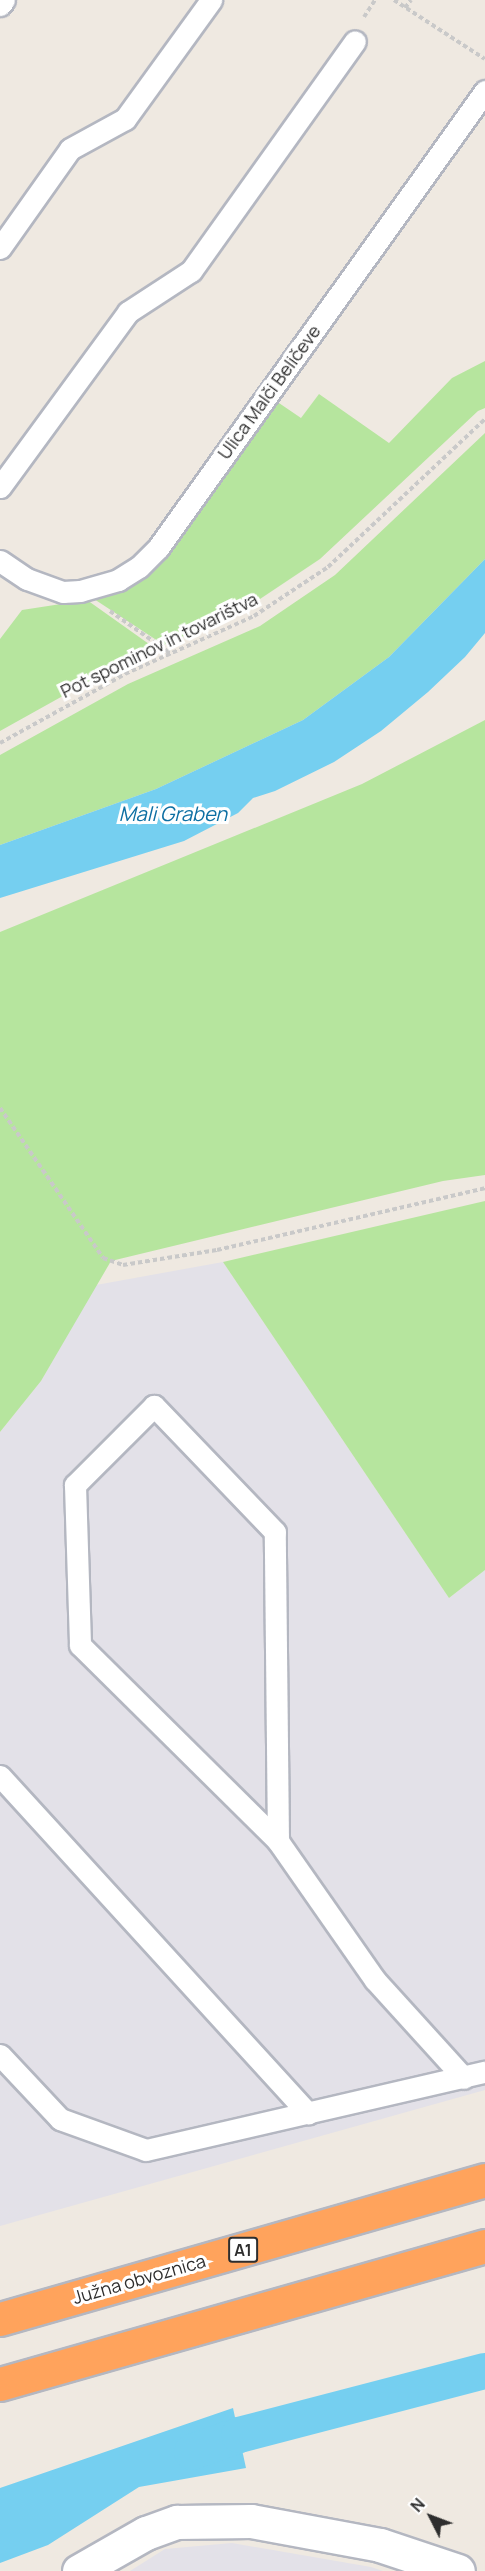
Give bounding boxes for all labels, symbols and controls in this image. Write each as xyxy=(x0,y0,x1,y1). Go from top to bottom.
street label: Ulica Malči Beličeve xyxy=(213,321,325,463)
street label: Pot spominov in tovarištva xyxy=(57,588,261,702)
water label: Mali Graben xyxy=(119,801,227,825)
road number: A1 xyxy=(228,2237,258,2263)
street label: Južna obvoznica xyxy=(70,2250,208,2308)
north arrow xyxy=(401,2487,461,2547)
text: N xyxy=(406,2493,430,2517)

